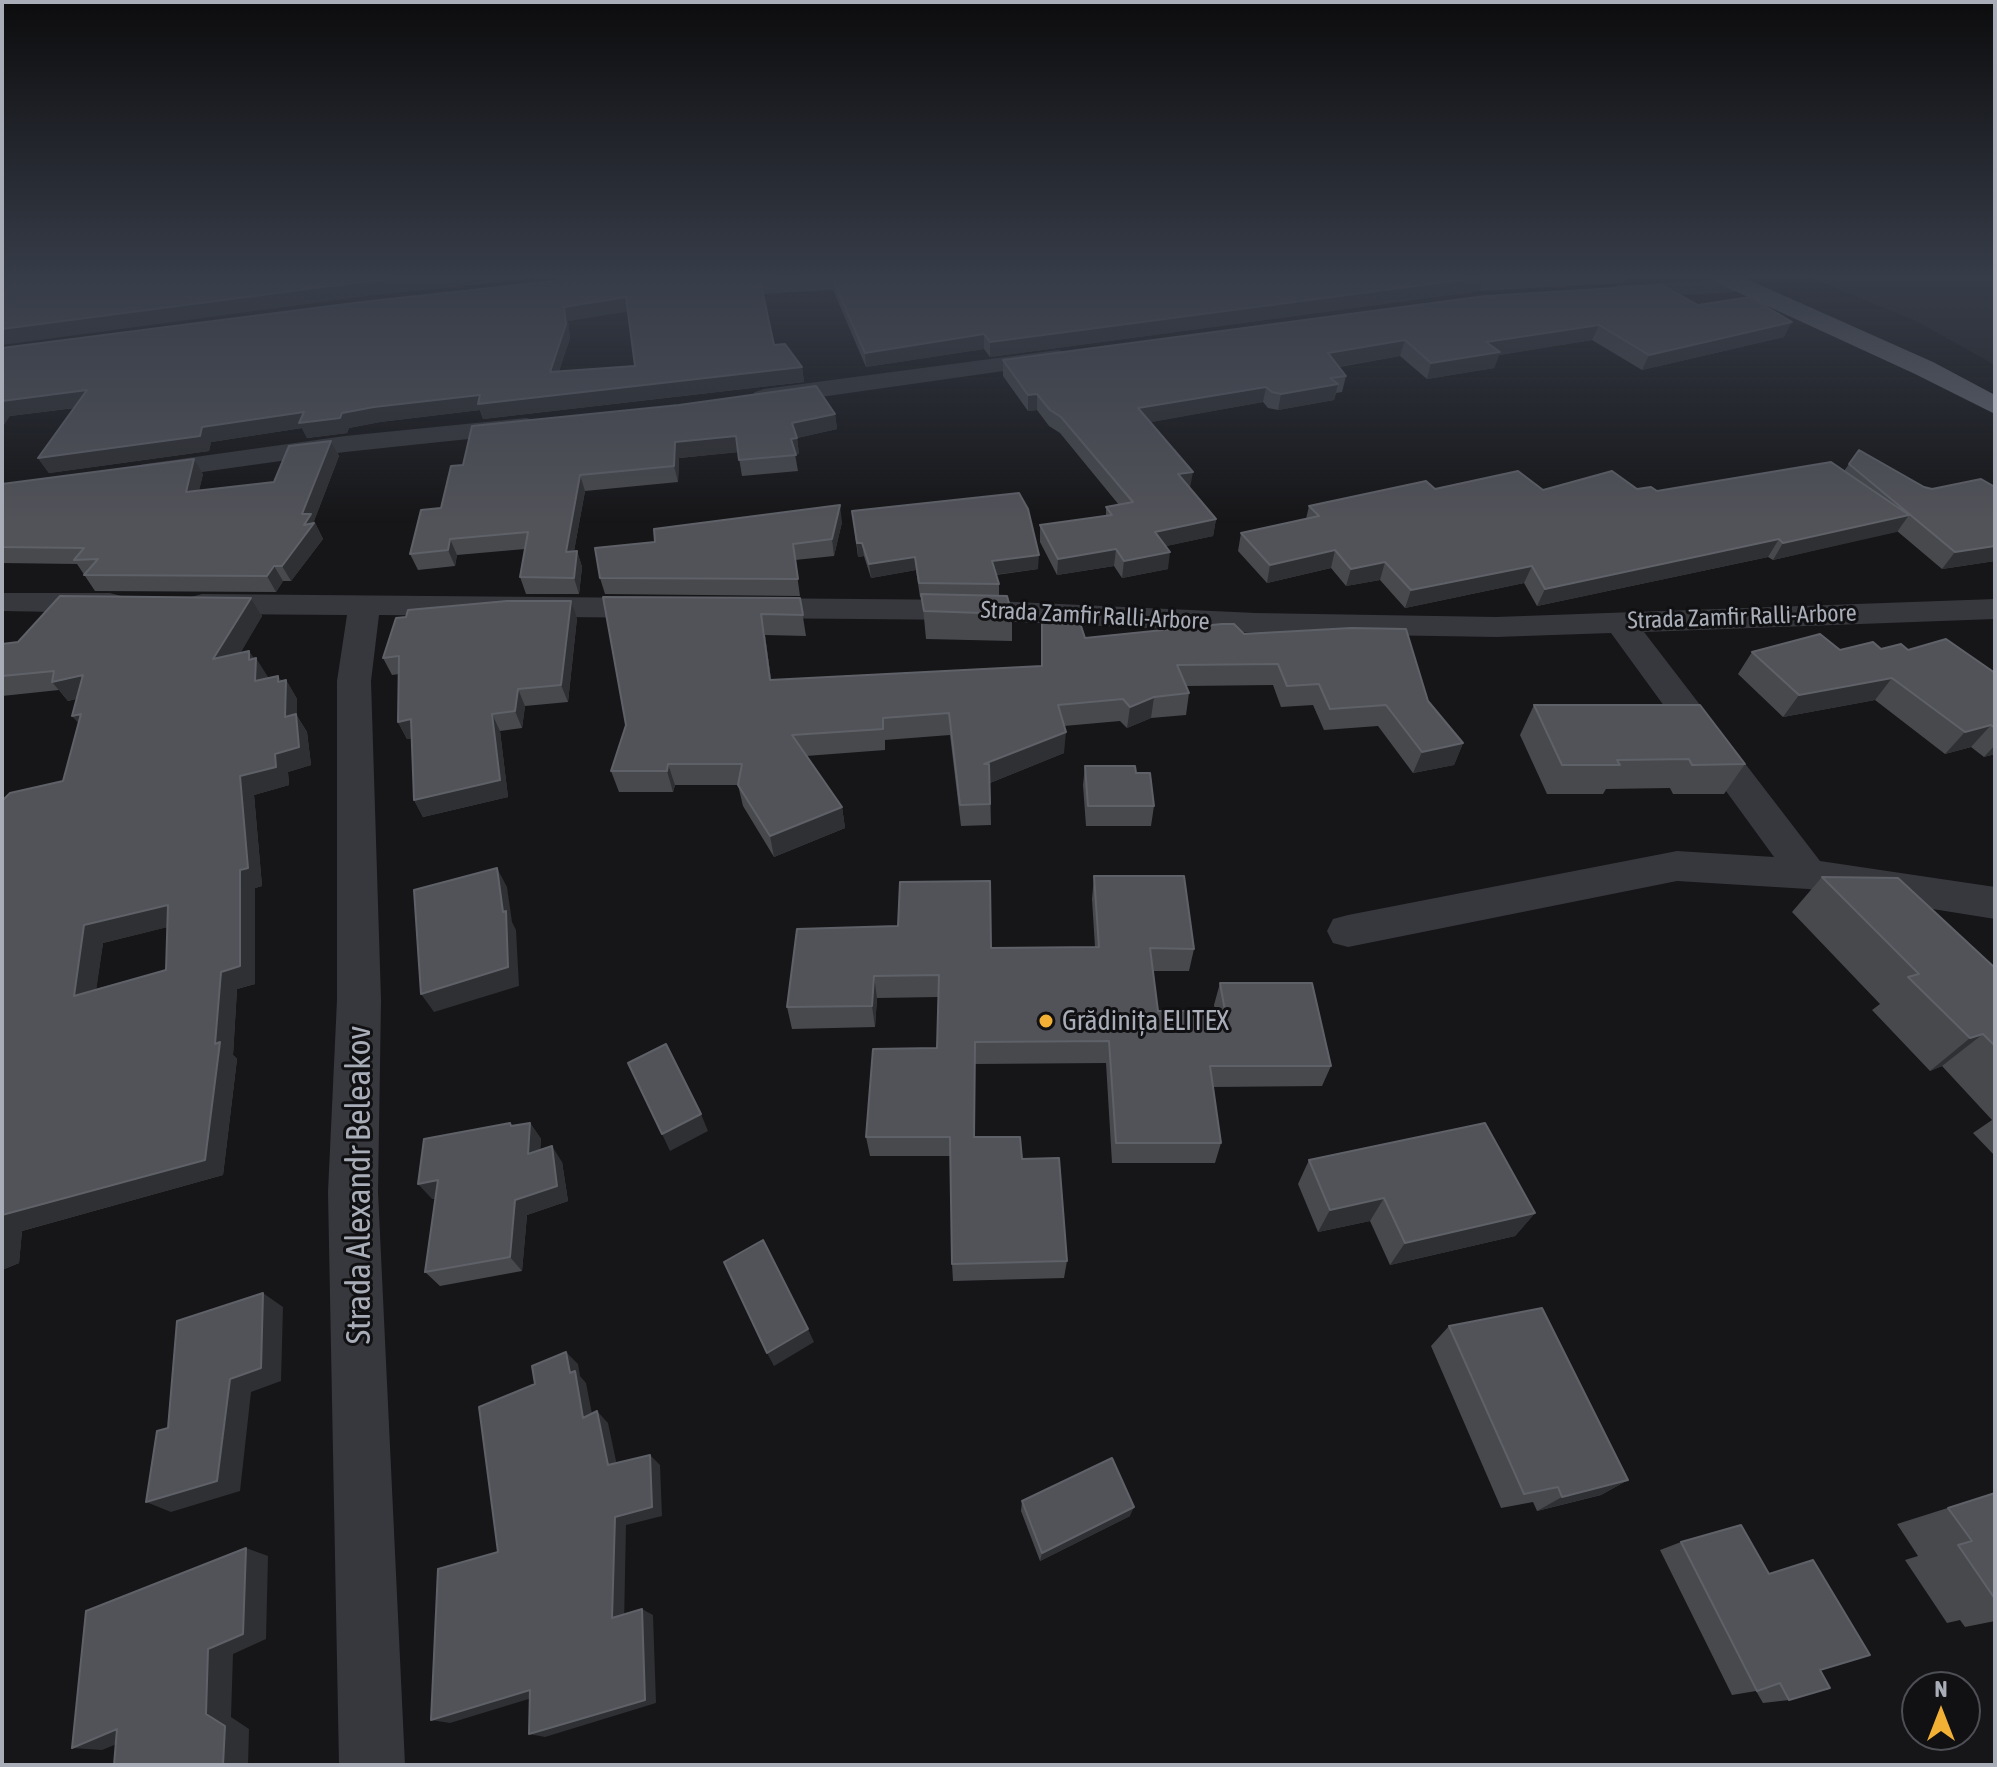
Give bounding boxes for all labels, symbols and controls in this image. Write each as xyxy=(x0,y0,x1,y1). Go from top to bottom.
street label: Strada Zamfir Ralli-Arbore xyxy=(980,596,1210,636)
street label: Strada Zamfir Ralli-Arbore xyxy=(1627,599,1857,635)
place label: Grădinița ELITEX xyxy=(1062,1004,1229,1038)
marker: Grădinița ELITEX xyxy=(1037,1012,1055,1030)
street label: Strada Alexandr Beleakov xyxy=(339,1026,379,1344)
north arrow xyxy=(1901,1671,1981,1751)
text: N xyxy=(1935,1676,1947,1702)

